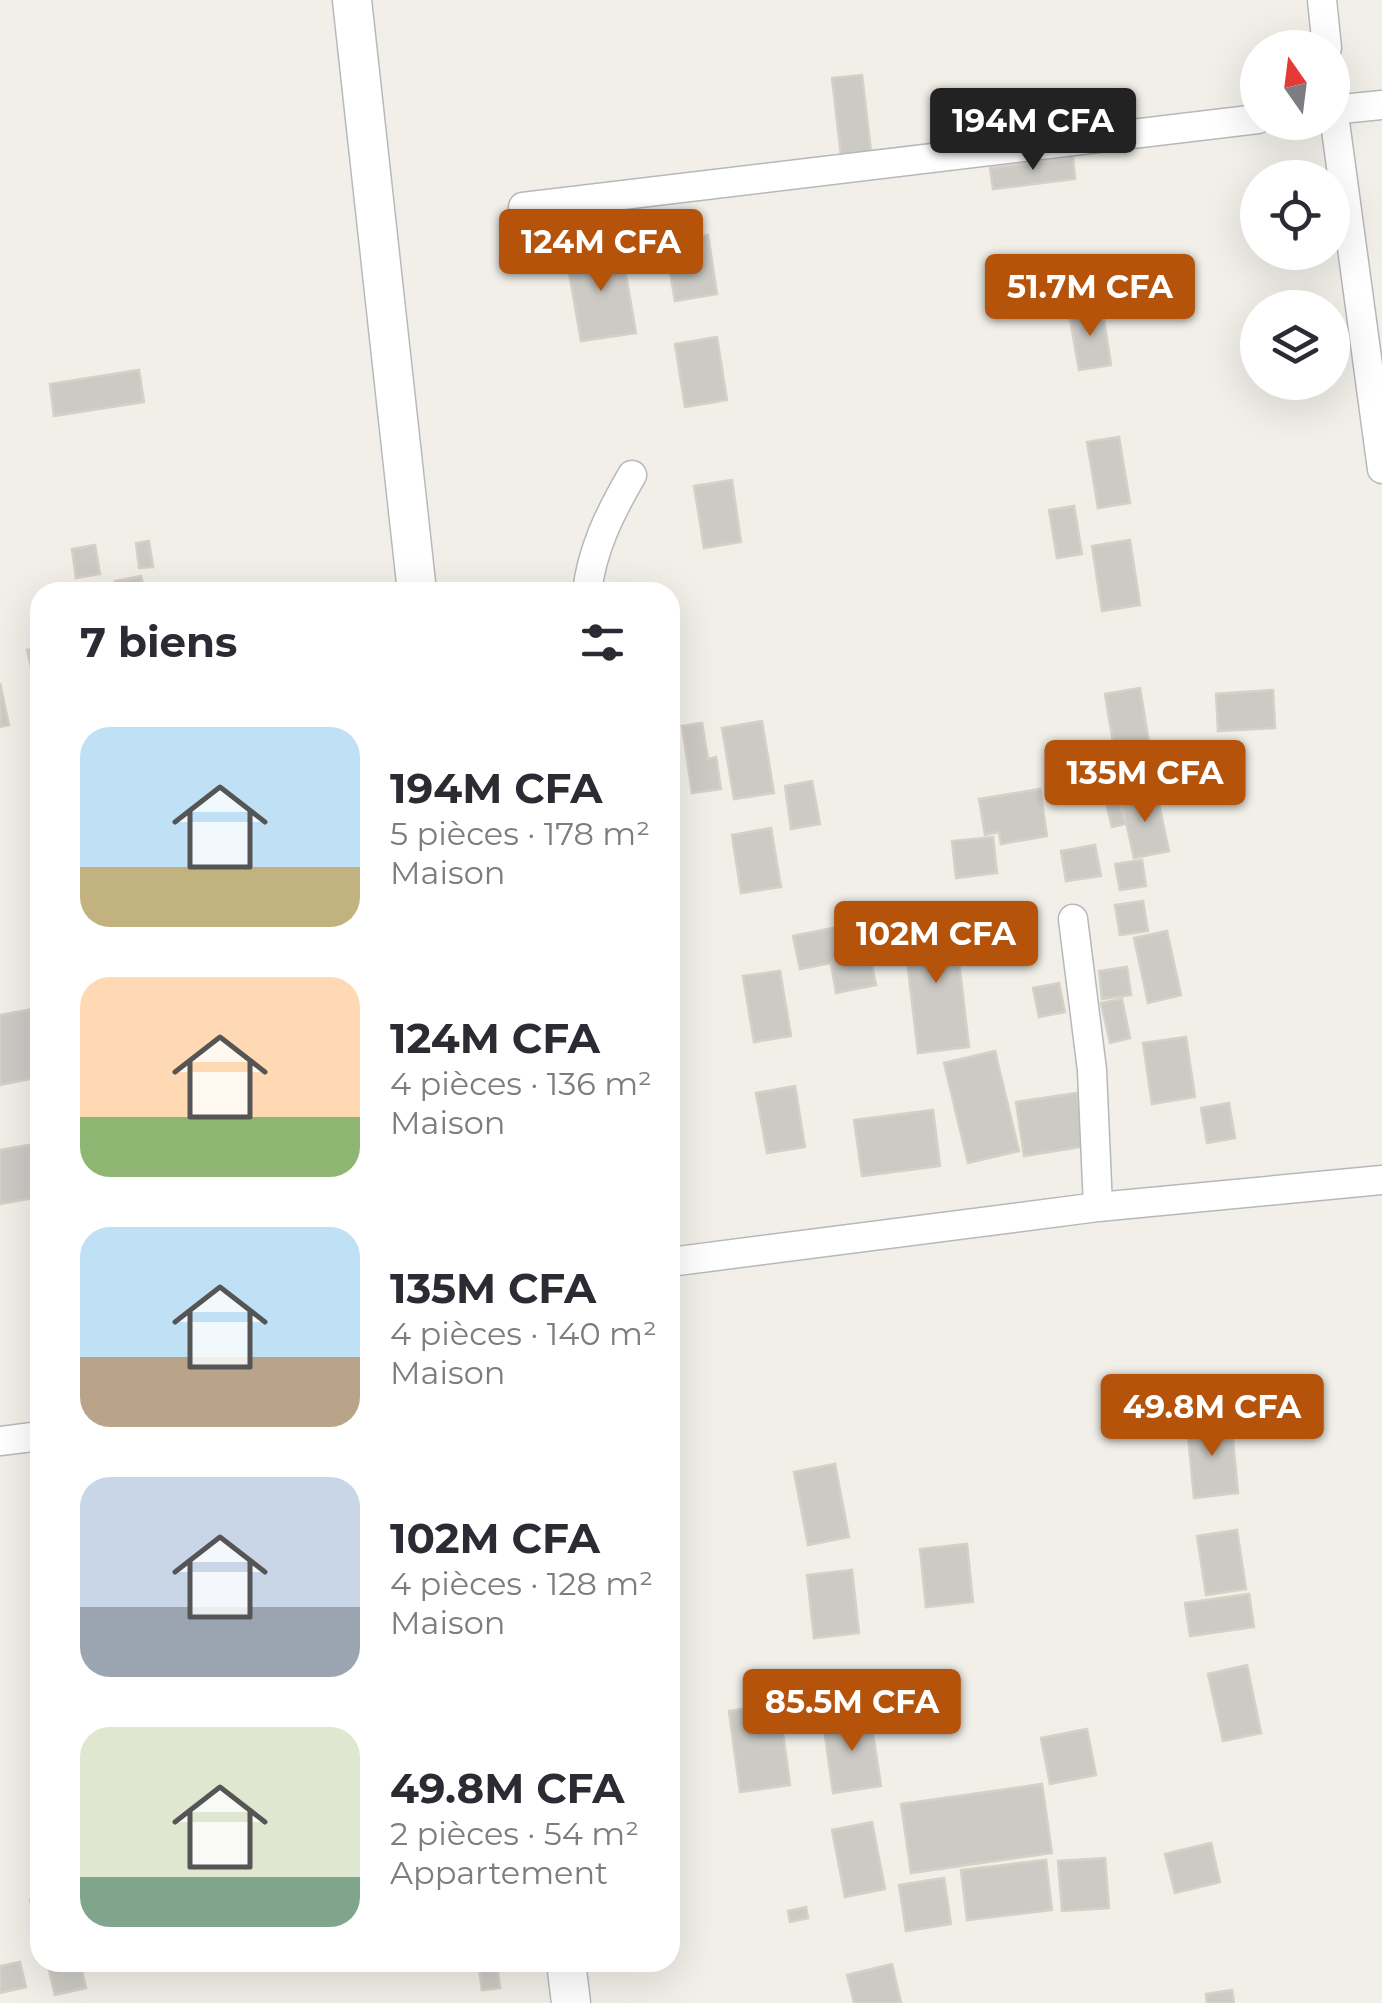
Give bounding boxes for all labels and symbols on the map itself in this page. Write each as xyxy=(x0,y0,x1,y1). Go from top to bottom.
north arrow xyxy=(1240,30,1350,140)
pin: 194M CFA xyxy=(930,88,1136,173)
pin: 124M CFA xyxy=(498,209,704,294)
pin: 51.7M CFA xyxy=(976,254,1204,339)
pin: 135M CFA xyxy=(1042,740,1248,825)
pin: 102M CFA xyxy=(833,901,1039,986)
pin: 49.8M CFA xyxy=(1098,1374,1326,1459)
pin: 85.5M CFA xyxy=(738,1669,966,1754)

